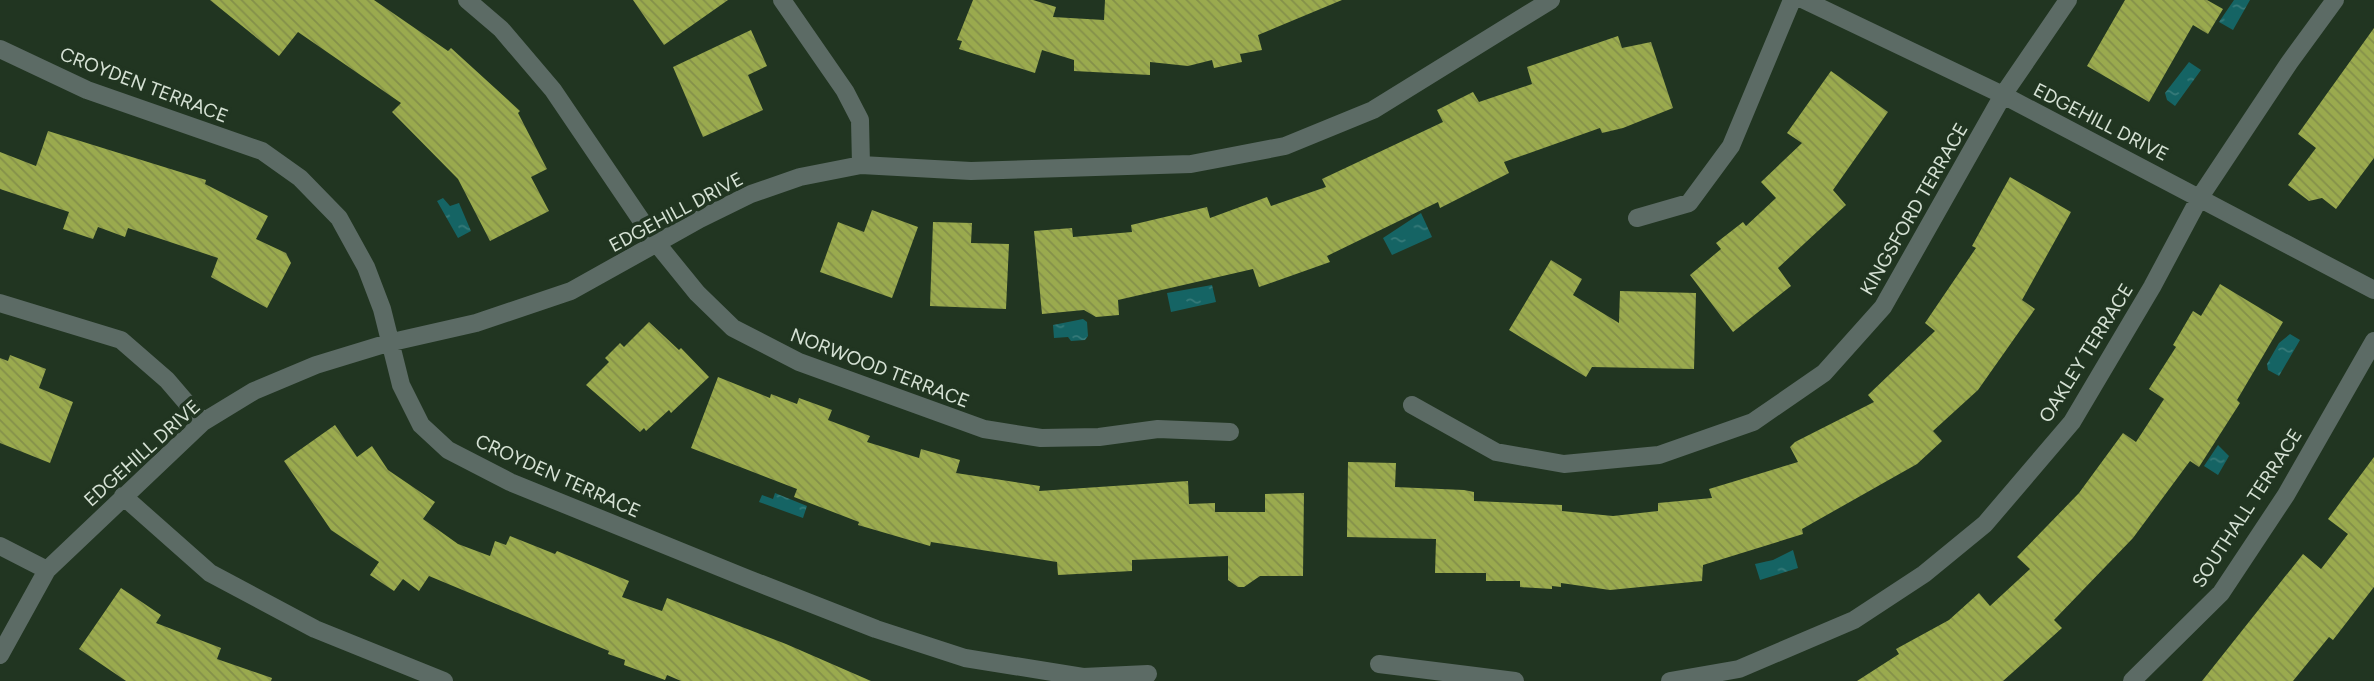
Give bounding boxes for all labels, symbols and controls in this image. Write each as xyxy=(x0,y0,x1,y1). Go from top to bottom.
street label: CROYDEN TERRACE xyxy=(57,42,231,128)
street label: EDGEHILL DRIVE xyxy=(2030,78,2172,166)
street label: KINGSFORD TERRACE xyxy=(1855,119,1973,299)
street label: EDGEHILL DRIVE xyxy=(605,167,747,257)
street label: OAKLEY TERRACE xyxy=(2034,279,2138,427)
street label: NORWOOD TERRACE xyxy=(787,323,973,413)
street label: EDGEHILL DRIVE xyxy=(79,395,205,511)
street label: SOUTHALL TERRACE xyxy=(2187,424,2307,592)
street label: CROYDEN TERRACE xyxy=(472,429,644,523)

